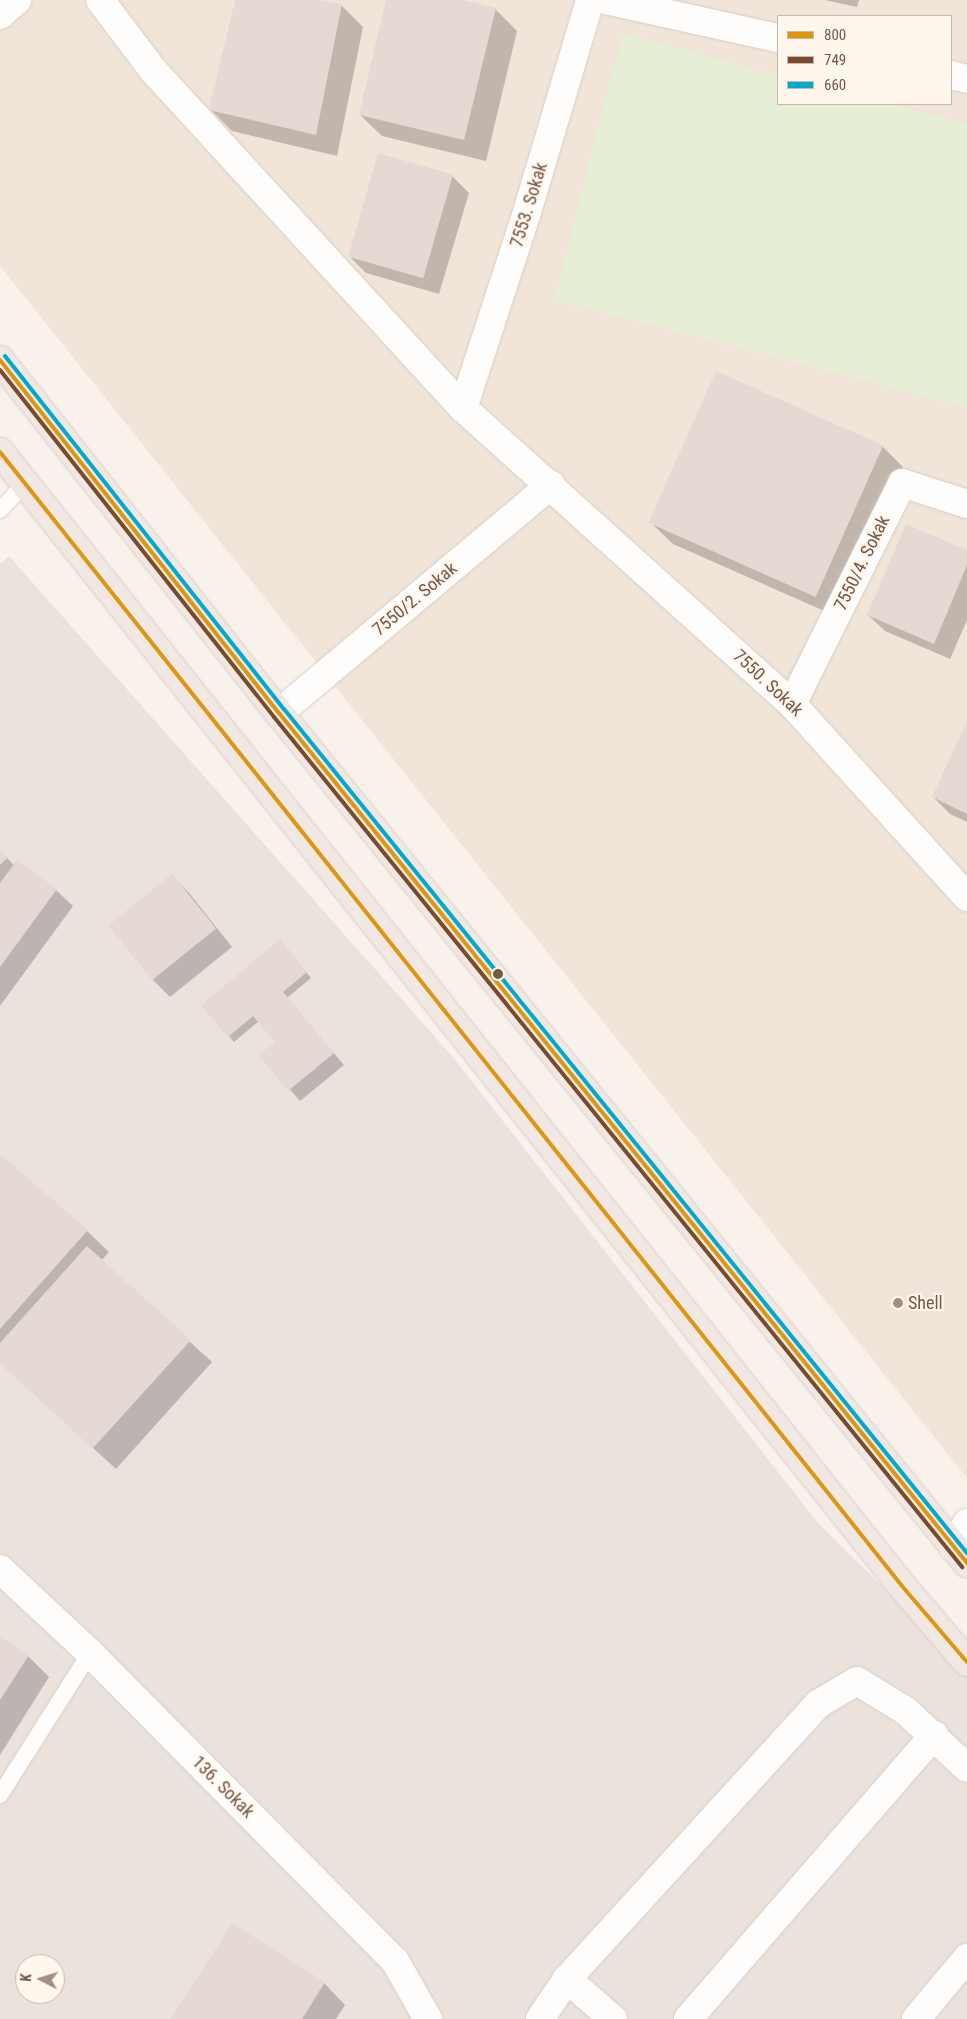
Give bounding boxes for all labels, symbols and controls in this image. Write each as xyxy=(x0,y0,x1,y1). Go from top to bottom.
legend xyxy=(777,15,952,105)
text: 800 xyxy=(824,26,846,44)
text: 749 xyxy=(824,51,846,69)
text: 660 xyxy=(824,76,846,94)
street label: 7553. Sokak xyxy=(506,160,552,250)
street label: 7550/4. Sokak xyxy=(830,512,894,614)
street label: 7550/2. Sokak xyxy=(369,558,461,640)
street label: 7550. Sokak xyxy=(729,645,807,721)
unlabelled marker xyxy=(493,969,503,979)
place label: Shell xyxy=(908,1292,943,1314)
marker: Shell xyxy=(892,1297,904,1309)
street label: 136. Sokak xyxy=(188,1752,258,1822)
north arrow xyxy=(15,1954,65,2004)
text: K xyxy=(18,1973,34,1982)

